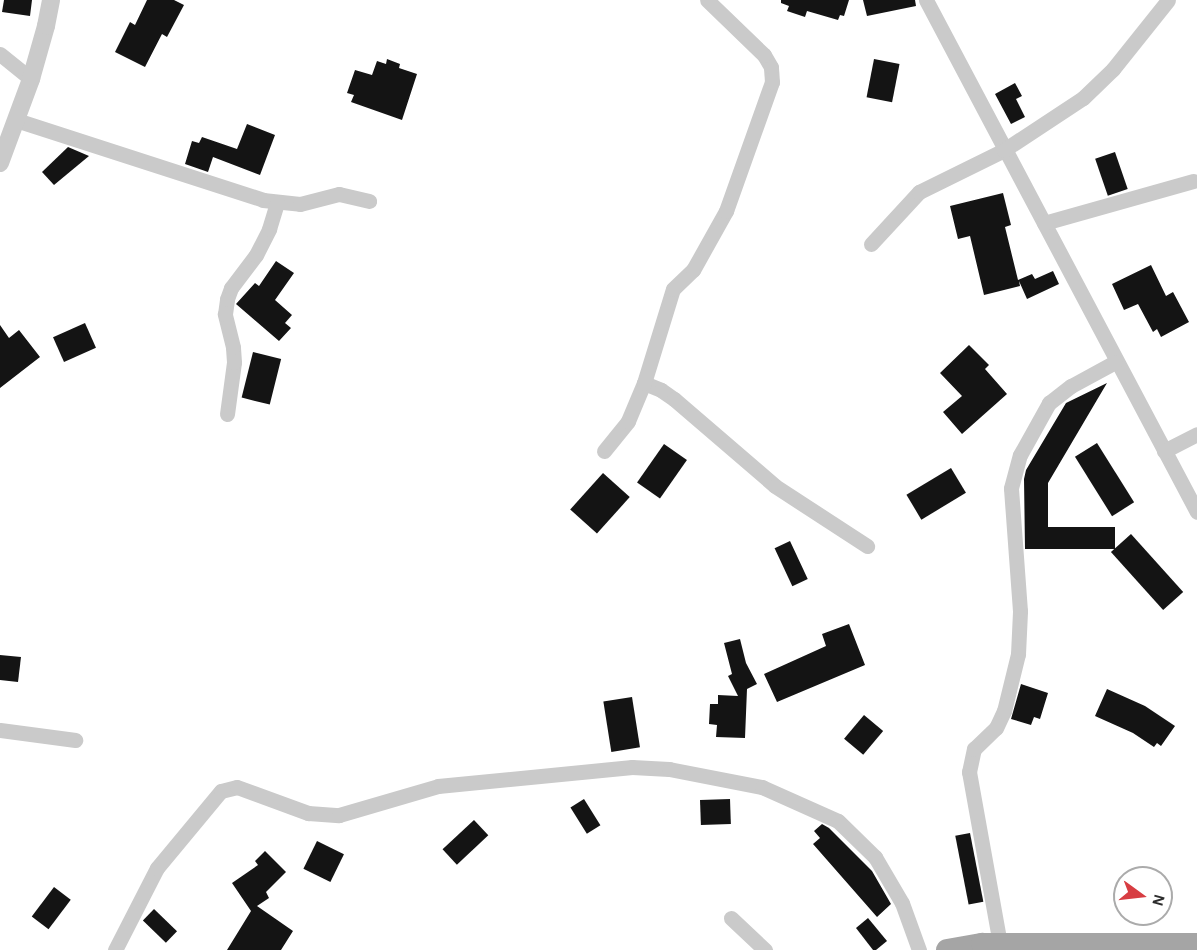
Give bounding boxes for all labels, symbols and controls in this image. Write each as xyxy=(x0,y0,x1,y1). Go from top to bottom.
north arrow xyxy=(1113,866,1173,926)
text: N xyxy=(1149,893,1168,908)

